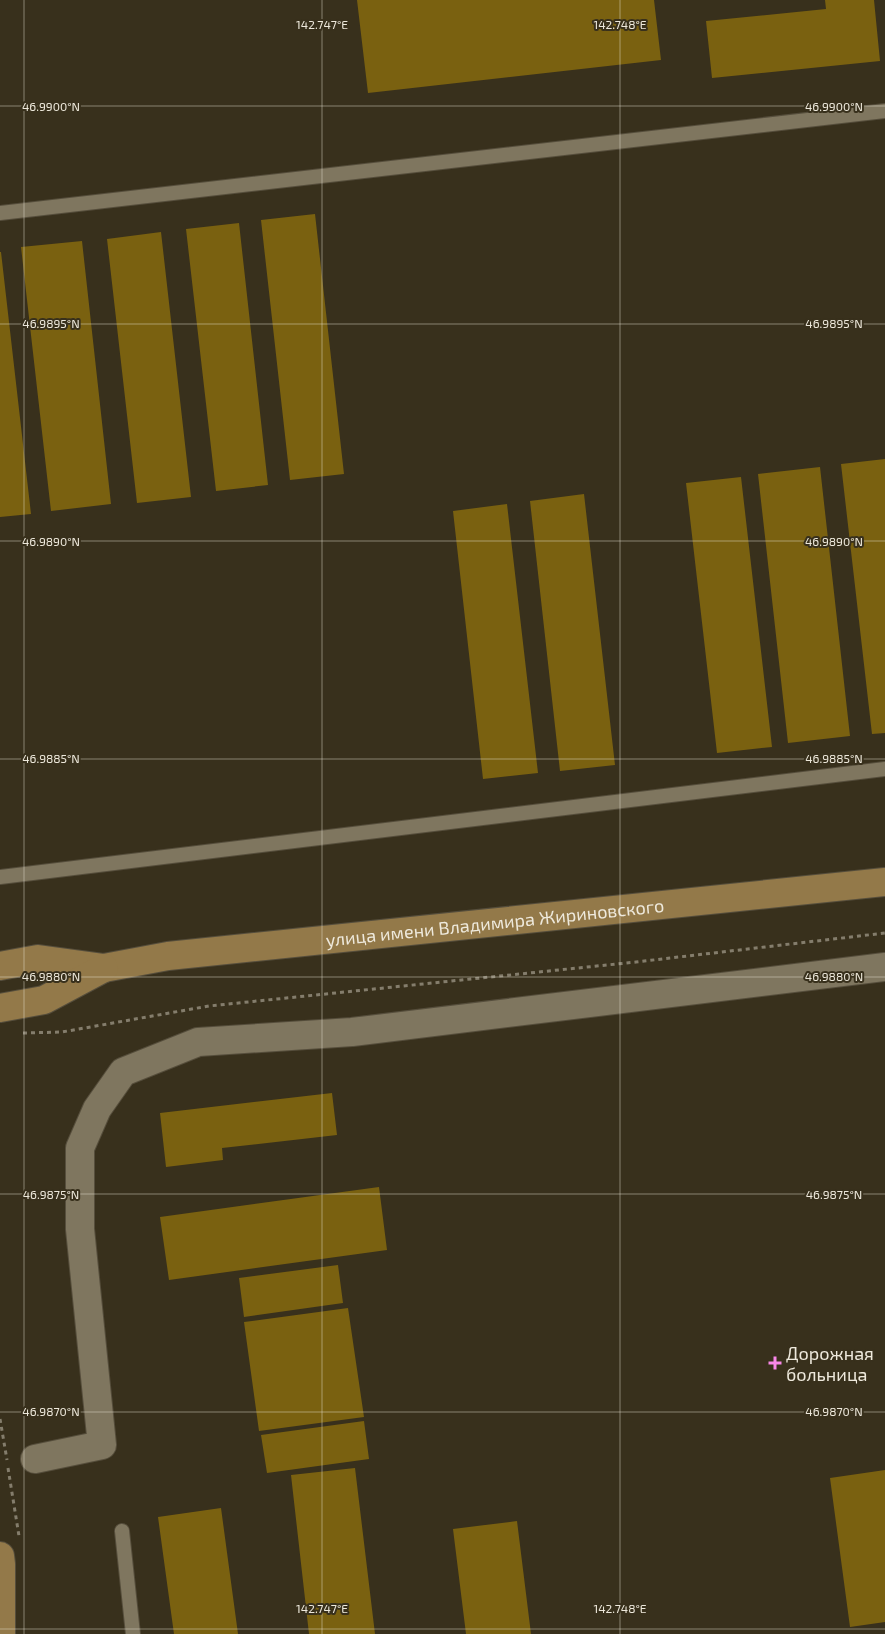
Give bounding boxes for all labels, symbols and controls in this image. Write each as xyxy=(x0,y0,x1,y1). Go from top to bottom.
text: 142.747°E xyxy=(296,17,348,31)
text: 142.748°E xyxy=(593,17,647,31)
text: 46.9900°N xyxy=(22,99,80,113)
text: 46.9900°N xyxy=(805,99,863,113)
text: 46.9895°N xyxy=(22,316,80,330)
text: 46.9895°N xyxy=(805,316,863,330)
text: 46.9890°N xyxy=(22,534,80,548)
text: 46.9890°N xyxy=(805,534,863,548)
text: 46.9885°N xyxy=(22,751,80,765)
text: 46.9885°N xyxy=(805,751,863,765)
street label: улица имени Владимира Жириновского xyxy=(325,894,665,951)
text: 46.9880°N xyxy=(22,969,80,983)
text: 46.9880°N xyxy=(805,969,863,983)
text: 46.9875°N xyxy=(23,1187,79,1201)
text: 46.9875°N xyxy=(806,1187,862,1201)
place label: Дорожная больница xyxy=(786,1342,874,1385)
marker: Дорожная больница xyxy=(768,1356,782,1370)
text: 46.9870°N xyxy=(22,1404,80,1418)
text: 46.9870°N xyxy=(805,1404,863,1418)
text: 142.747°E xyxy=(296,1601,348,1615)
text: 142.748°E xyxy=(593,1601,647,1615)

